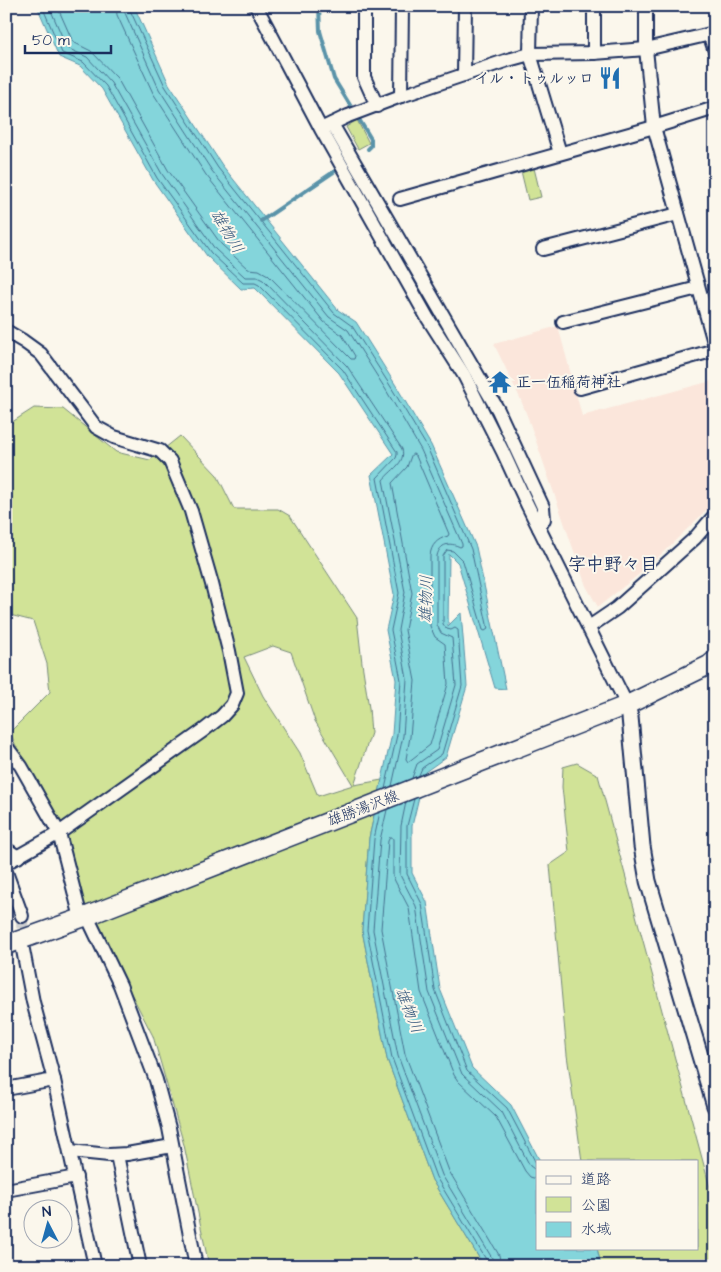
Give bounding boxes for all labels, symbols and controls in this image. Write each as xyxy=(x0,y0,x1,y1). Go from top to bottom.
scale bar xyxy=(25,22,111,54)
text: 50 m xyxy=(32,30,70,51)
restaurant icon: イル・トゥルッロ xyxy=(597,65,623,91)
place label: イル・トゥルッロ xyxy=(475,68,594,89)
water label: 雄物川 xyxy=(205,205,249,258)
temple icon: 正一伍稲荷神社 xyxy=(487,369,513,395)
place label: 正一伍稲荷神社 xyxy=(516,372,621,393)
district label: 字中野々目 xyxy=(568,552,658,577)
water label: 雄物川 xyxy=(415,575,437,623)
street label: 雄勝湯沢線 xyxy=(324,785,402,832)
water label: 雄物川 xyxy=(390,984,428,1037)
legend xyxy=(536,1160,698,1250)
text: 道路 xyxy=(581,1169,611,1190)
text: 公園 xyxy=(581,1195,611,1216)
north arrow xyxy=(22,1200,72,1250)
text: N xyxy=(41,1202,52,1222)
text: 水域 xyxy=(581,1219,611,1240)

